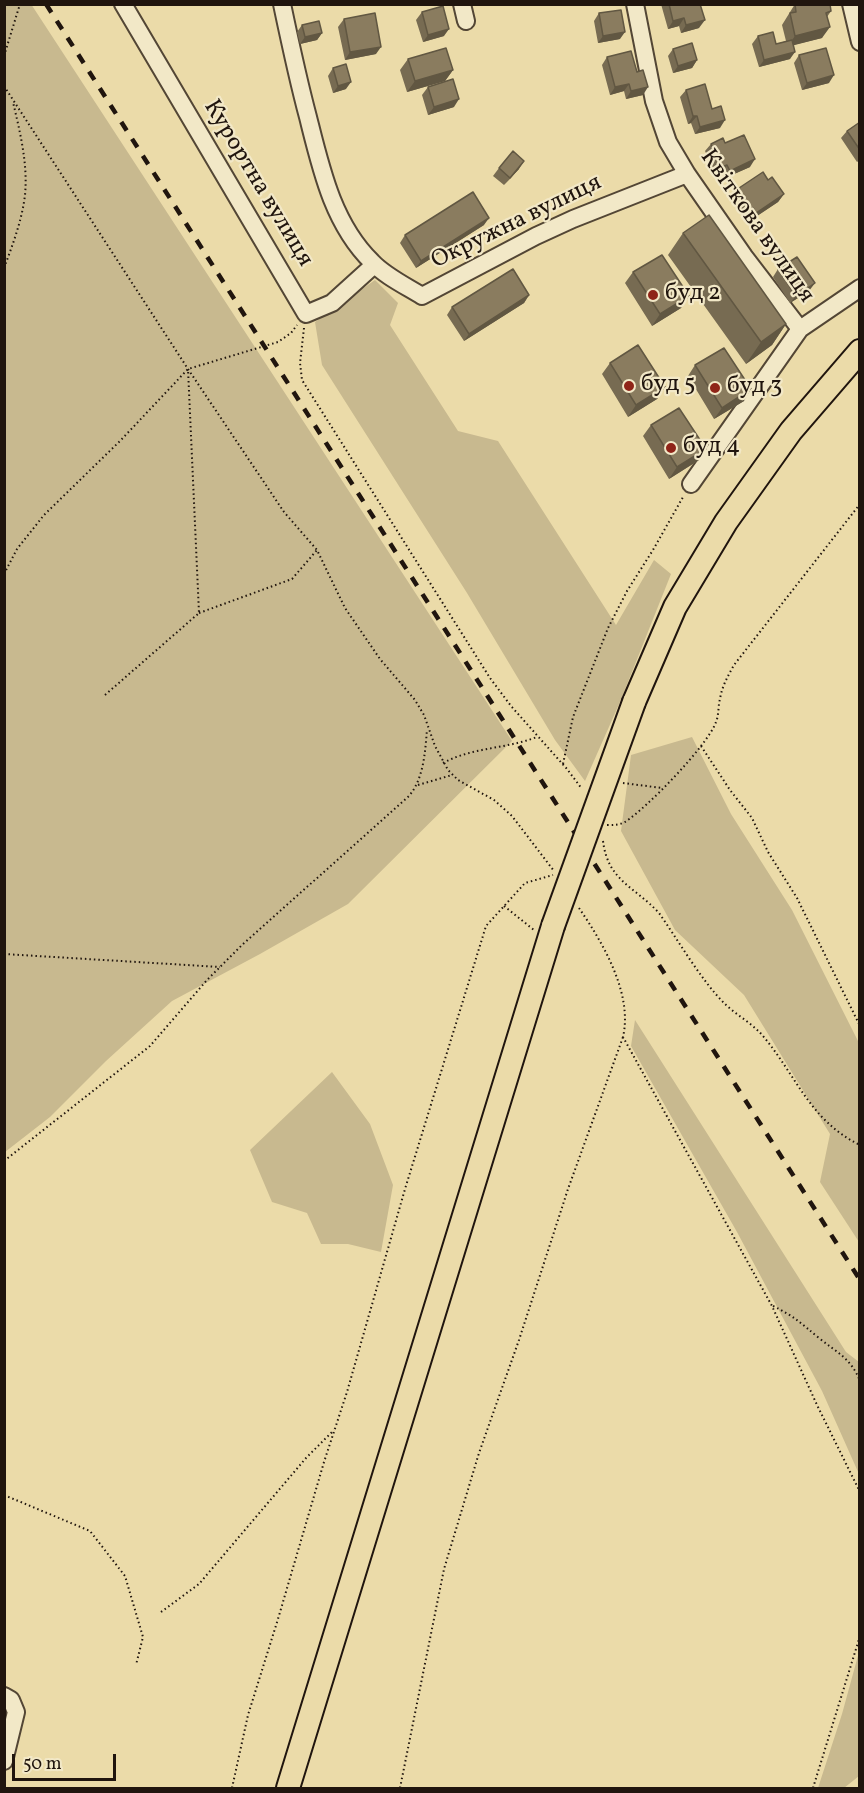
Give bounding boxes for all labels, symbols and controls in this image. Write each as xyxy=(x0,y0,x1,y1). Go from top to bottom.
street label: Курортна вулиця xyxy=(196,95,318,273)
street label: Квіткова вулиця xyxy=(692,145,820,309)
street label: Окружна вулиця xyxy=(427,169,607,277)
place label: буд 2 xyxy=(665,281,721,309)
marker: буд 2 xyxy=(646,288,660,302)
place label: буд 5 xyxy=(641,372,696,400)
place label: буд 3 xyxy=(727,374,782,402)
marker: буд 5 xyxy=(622,379,636,393)
marker: буд 3 xyxy=(708,381,722,395)
place label: буд 4 xyxy=(683,434,740,462)
marker: буд 4 xyxy=(664,441,678,455)
scale bar xyxy=(15,1742,118,1780)
text: 50 m xyxy=(23,1752,62,1777)

